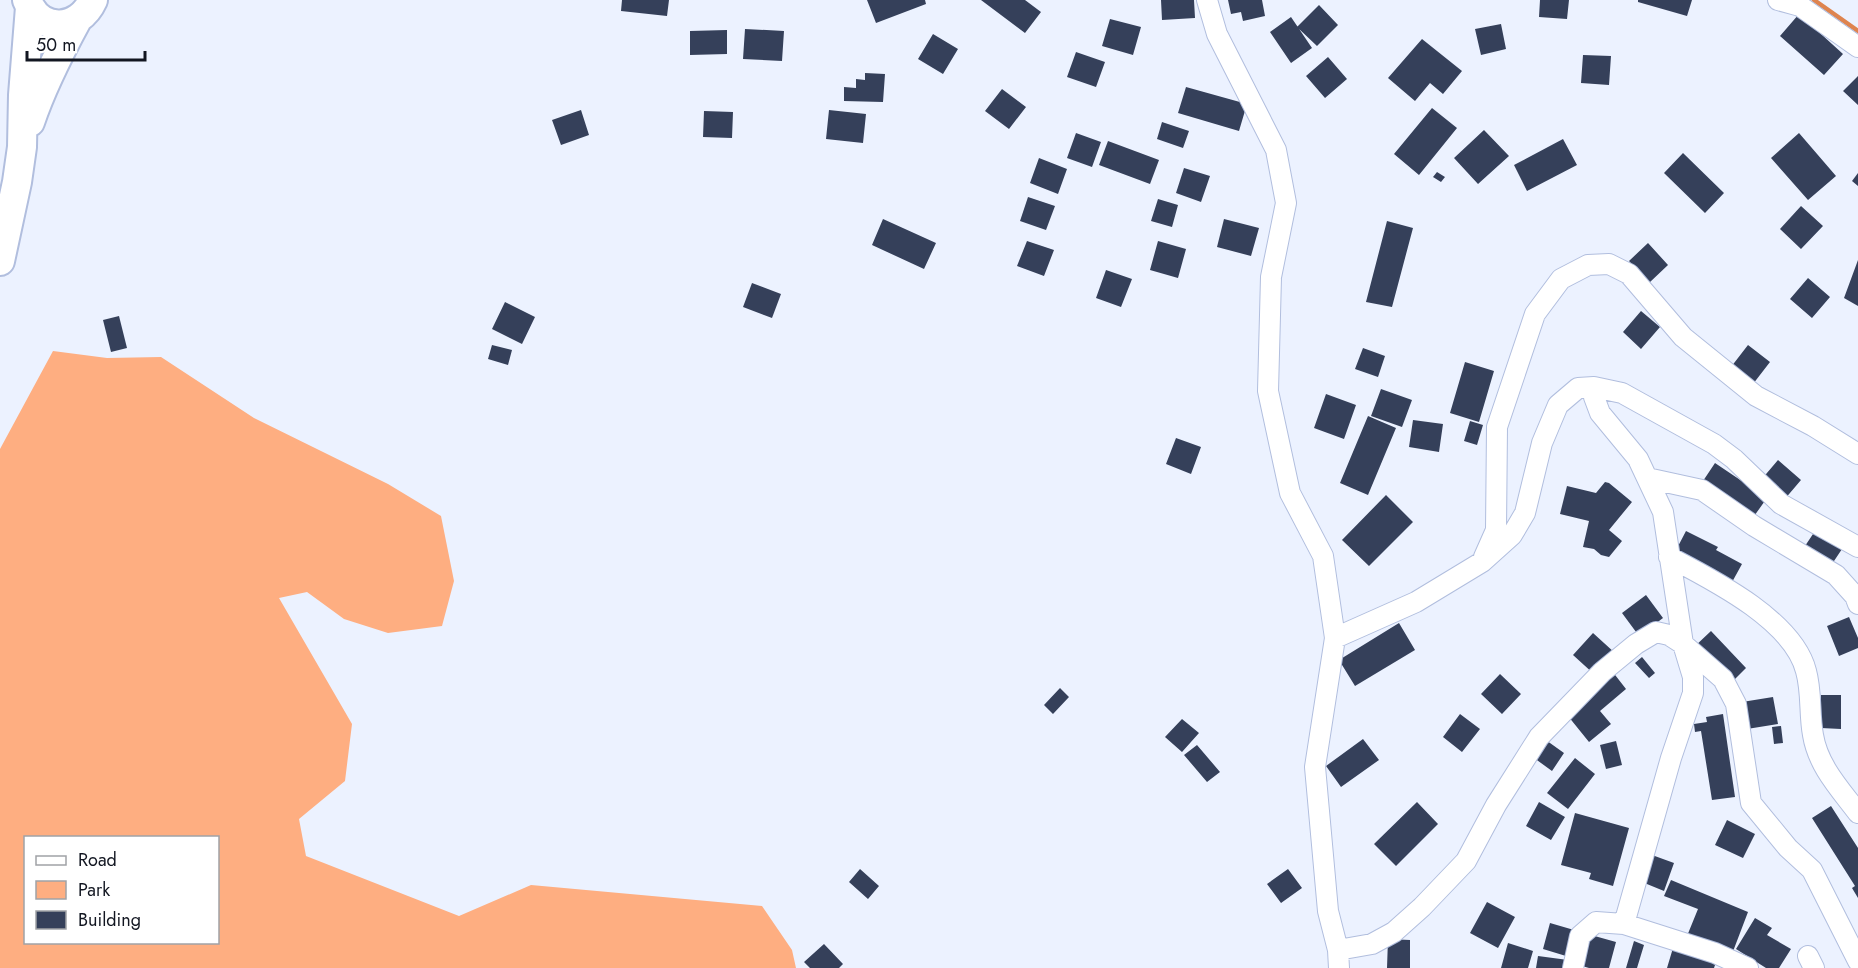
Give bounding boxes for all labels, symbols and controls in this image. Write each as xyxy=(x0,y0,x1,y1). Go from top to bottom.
scale bar xyxy=(27,24,146,62)
text: 50 m xyxy=(36,32,76,58)
legend xyxy=(24,836,219,944)
text: Road xyxy=(78,847,117,873)
text: Park xyxy=(78,877,110,903)
text: Building xyxy=(78,907,141,933)

